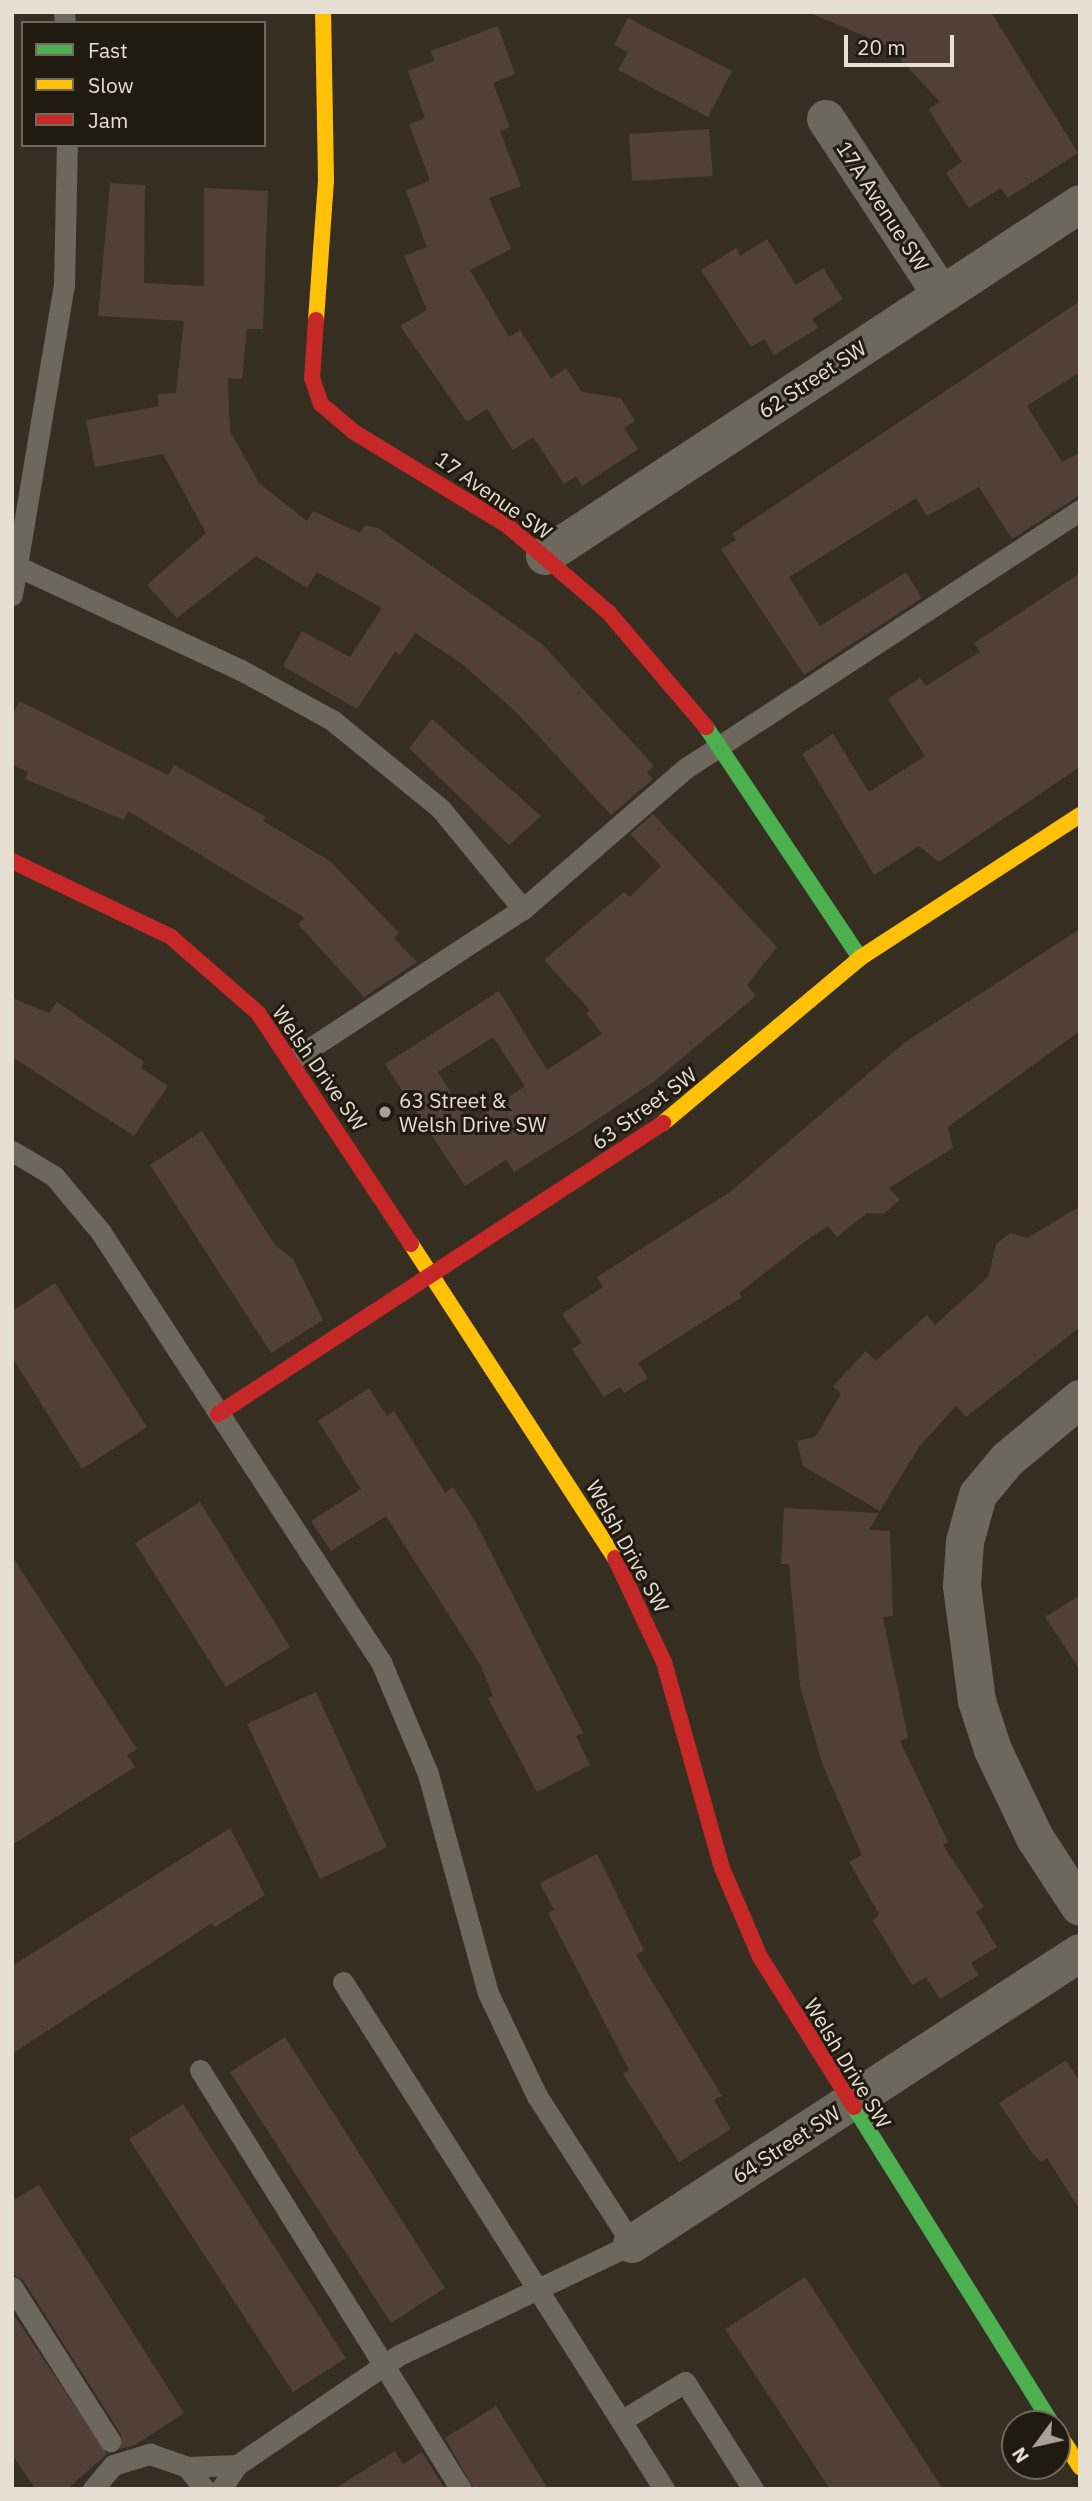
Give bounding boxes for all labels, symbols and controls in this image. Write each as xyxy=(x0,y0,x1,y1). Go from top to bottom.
legend xyxy=(21,21,266,147)
scale bar xyxy=(847,21,957,65)
text: 20 m xyxy=(857,33,906,61)
text: Fast xyxy=(88,36,128,64)
text: Slow xyxy=(88,71,134,99)
text: Jam xyxy=(88,106,128,134)
street label: 17A Avenue SW xyxy=(832,136,934,276)
street label: 62 Street SW xyxy=(753,335,871,423)
street label: 17 Avenue SW xyxy=(431,446,557,544)
street label: Welsh Drive SW xyxy=(267,1000,373,1136)
street label: 63 Street SW xyxy=(587,1061,701,1155)
place label: 63 Street & Welsh Drive SW xyxy=(399,1087,546,1137)
marker: 63 Street & Welsh Drive SW xyxy=(377,1104,393,1120)
street label: Welsh Drive SW xyxy=(581,1475,675,1617)
street label: Welsh Drive SW xyxy=(799,1993,897,2133)
street label: 64 Street SW xyxy=(727,2100,845,2188)
north arrow xyxy=(1001,2410,1071,2480)
text: N xyxy=(1006,2443,1034,2468)

